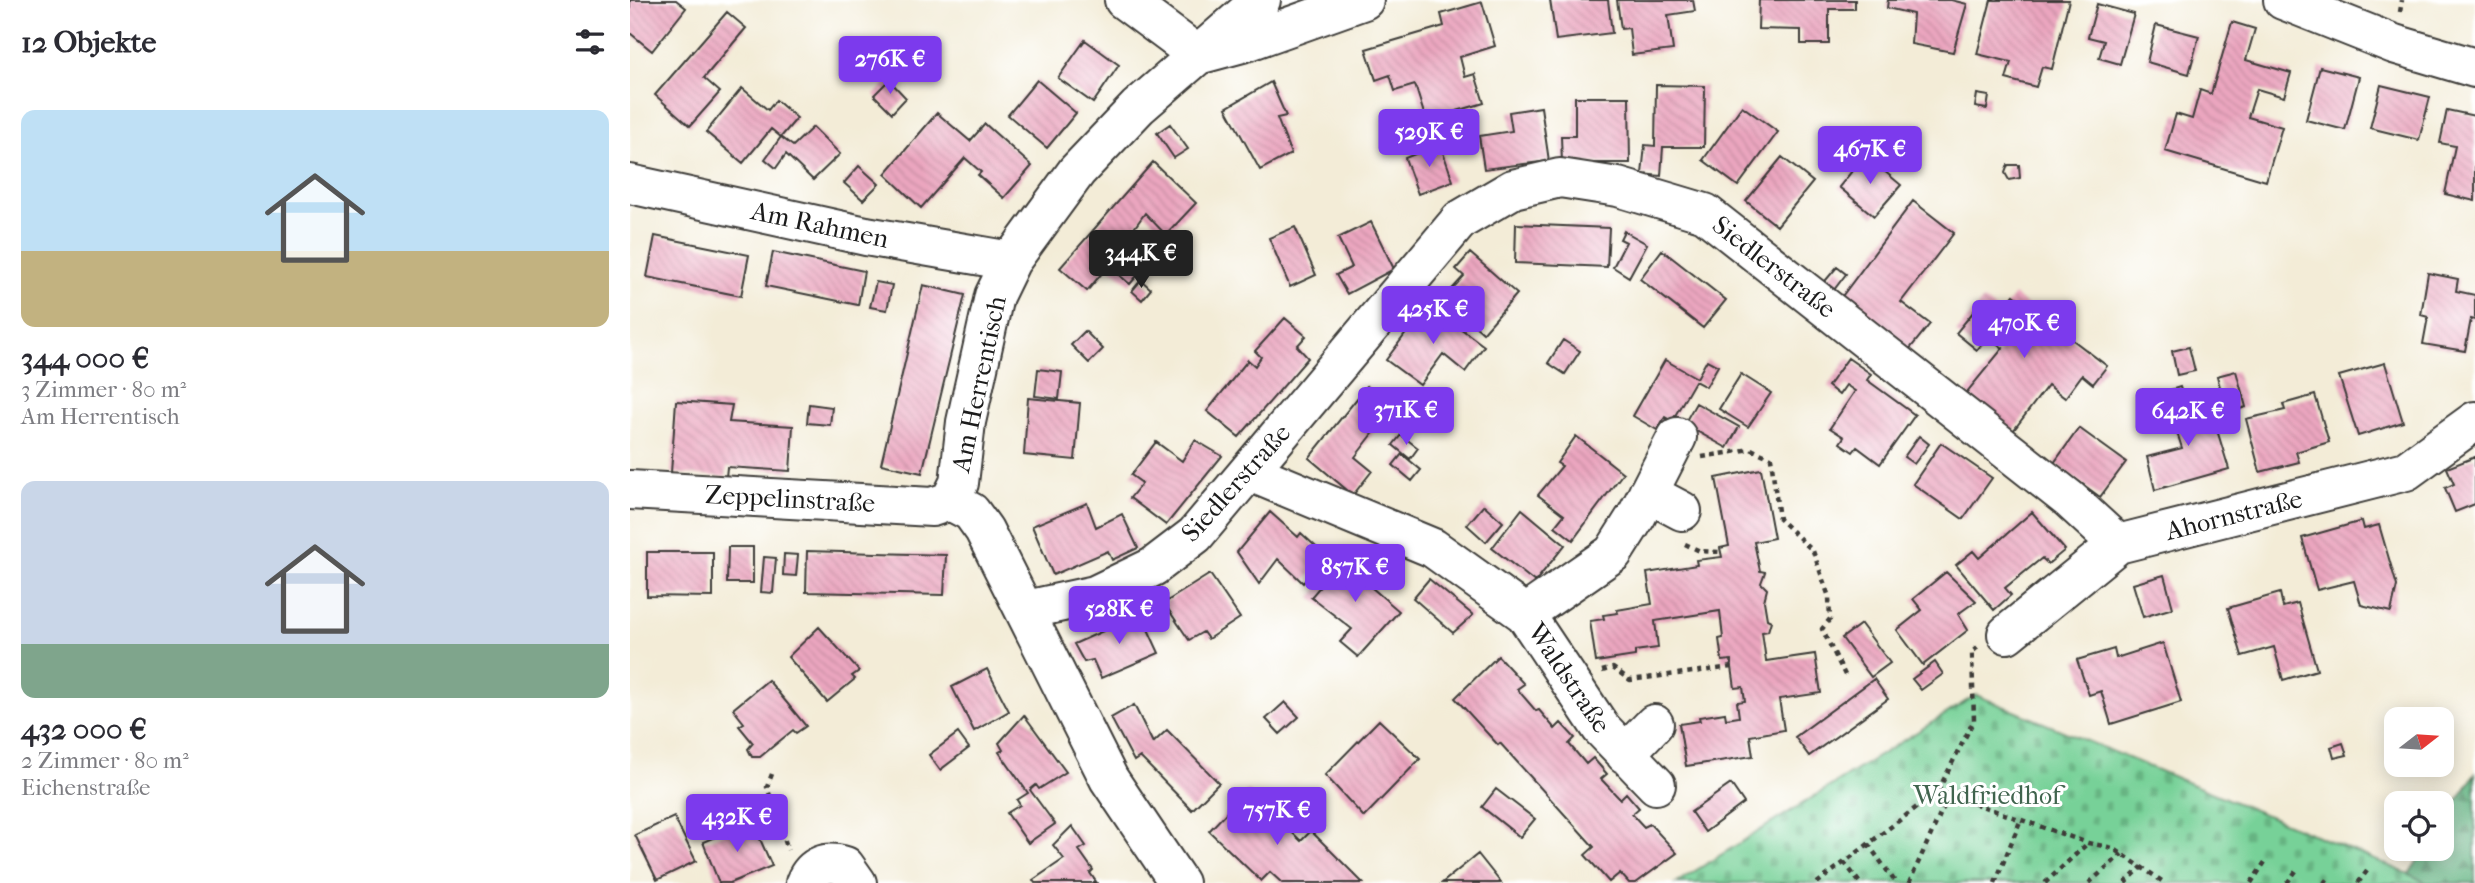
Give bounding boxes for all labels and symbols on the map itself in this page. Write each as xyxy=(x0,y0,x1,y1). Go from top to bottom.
pin: 276K € xyxy=(833,36,947,96)
pin: 529K € xyxy=(1372,110,1486,169)
pin: 467K € xyxy=(1813,127,1927,186)
street label: Am Rahmen xyxy=(748,195,891,255)
street label: Siedlerstraße xyxy=(1706,209,1842,325)
pin: 344K € xyxy=(1084,230,1198,290)
pin: 425K € xyxy=(1376,286,1490,346)
street label: Am Herrentisch xyxy=(945,293,1013,476)
pin: 470K € xyxy=(1967,300,2081,360)
pin: 371K € xyxy=(1349,388,1463,447)
pin: 642K € xyxy=(2131,388,2245,448)
street label: Siedlerstraße xyxy=(1175,418,1297,548)
street label: Zeppelinstraße xyxy=(704,479,876,519)
street label: Ahornstraße xyxy=(2162,483,2306,547)
pin: 857K € xyxy=(1298,544,1412,604)
pin: 528K € xyxy=(1062,586,1176,646)
street label: Waldstraße xyxy=(1520,616,1617,739)
north arrow xyxy=(2384,707,2454,777)
park label: Waldfriedhof xyxy=(1912,780,2066,811)
pin: 757K € xyxy=(1220,788,1334,847)
pin: 432K € xyxy=(680,794,794,854)

